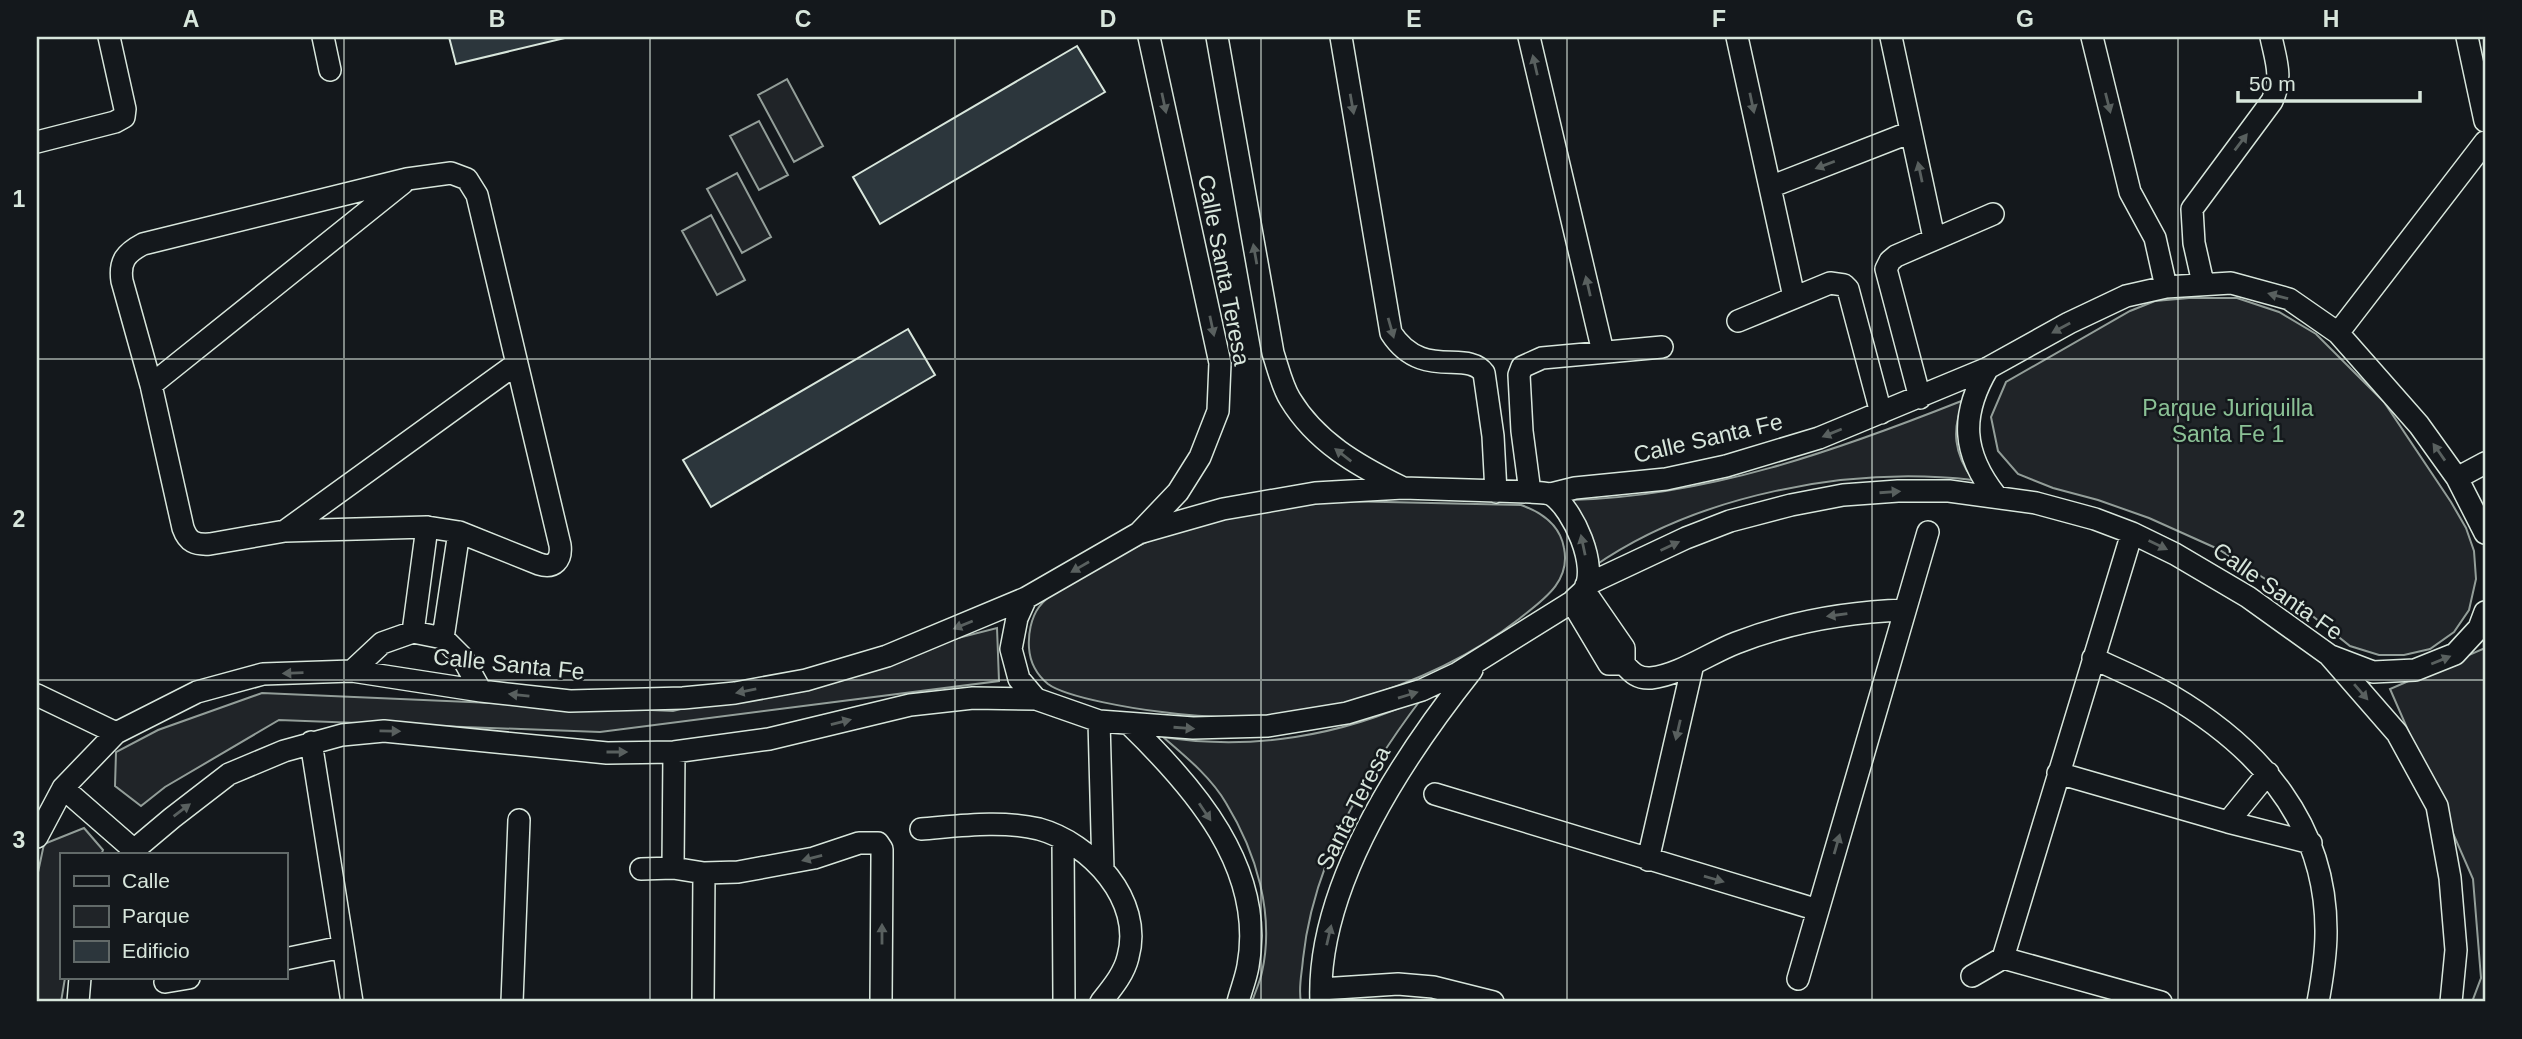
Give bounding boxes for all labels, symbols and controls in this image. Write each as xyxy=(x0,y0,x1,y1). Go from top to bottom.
text: A xyxy=(183,6,199,32)
text: B xyxy=(489,6,505,32)
text: C xyxy=(795,6,811,32)
text: D xyxy=(1100,6,1116,32)
text: E xyxy=(1406,6,1422,32)
text: F xyxy=(1712,6,1726,32)
text: G xyxy=(2016,6,2034,32)
text: H xyxy=(2323,6,2339,32)
one-way arrow xyxy=(1530,54,1541,76)
scale bar xyxy=(2238,60,2420,104)
text: 50 m xyxy=(2249,72,2296,95)
one-way arrow xyxy=(1158,92,1169,114)
one-way arrow xyxy=(1746,92,1757,114)
one-way arrow xyxy=(2103,92,2114,114)
one-way arrow xyxy=(1347,93,1358,115)
one-way arrow xyxy=(2234,132,2248,151)
one-way arrow xyxy=(1814,160,1835,171)
one-way arrow xyxy=(1914,161,1925,183)
street label: Calle Santa Teresa xyxy=(1193,172,1255,368)
text: 1 xyxy=(13,186,26,212)
one-way arrow xyxy=(1249,243,1260,265)
one-way arrow xyxy=(1582,275,1593,297)
one-way arrow xyxy=(2267,290,2289,301)
one-way arrow xyxy=(1207,315,1218,337)
one-way arrow xyxy=(1387,317,1397,338)
one-way arrow xyxy=(2051,322,2071,334)
park label: Parque Juriquilla Santa Fe 1 xyxy=(2142,395,2314,447)
street label: Calle Santa Fe xyxy=(1631,408,1785,468)
one-way arrow xyxy=(1821,427,1842,438)
one-way arrow xyxy=(2432,443,2446,462)
one-way arrow xyxy=(1334,448,1352,462)
one-way arrow xyxy=(1879,486,1901,497)
text: 2 xyxy=(13,506,25,532)
one-way arrow xyxy=(1577,534,1588,556)
street label: Calle Santa Fe xyxy=(2208,537,2348,645)
one-way arrow xyxy=(1660,540,1680,552)
one-way arrow xyxy=(2148,540,2168,551)
one-way arrow xyxy=(1071,561,1090,573)
one-way arrow xyxy=(1826,610,1848,621)
one-way arrow xyxy=(952,619,973,630)
street label: Calle Santa Fe xyxy=(432,643,586,685)
one-way arrow xyxy=(2430,654,2451,665)
one-way arrow xyxy=(282,667,304,678)
one-way arrow xyxy=(2352,683,2368,700)
one-way arrow xyxy=(735,686,757,697)
one-way arrow xyxy=(1397,689,1418,699)
one-way arrow xyxy=(508,690,530,701)
one-way arrow xyxy=(830,716,852,727)
one-way arrow xyxy=(1672,719,1683,741)
one-way arrow xyxy=(1173,722,1195,733)
one-way arrow xyxy=(379,726,401,737)
street label: Santa Teresa xyxy=(1311,742,1395,874)
one-way arrow xyxy=(606,746,628,758)
one-way arrow xyxy=(173,803,191,817)
one-way arrow xyxy=(1198,803,1212,821)
text: 3 xyxy=(13,827,25,853)
one-way arrow xyxy=(1833,834,1843,855)
legend xyxy=(60,853,287,979)
one-way arrow xyxy=(801,853,823,864)
text: Calle xyxy=(122,869,170,892)
one-way arrow xyxy=(1704,875,1725,885)
text: Parque xyxy=(122,904,190,927)
one-way arrow xyxy=(876,923,888,945)
one-way arrow xyxy=(1324,924,1335,946)
text: Edificio xyxy=(122,939,190,962)

